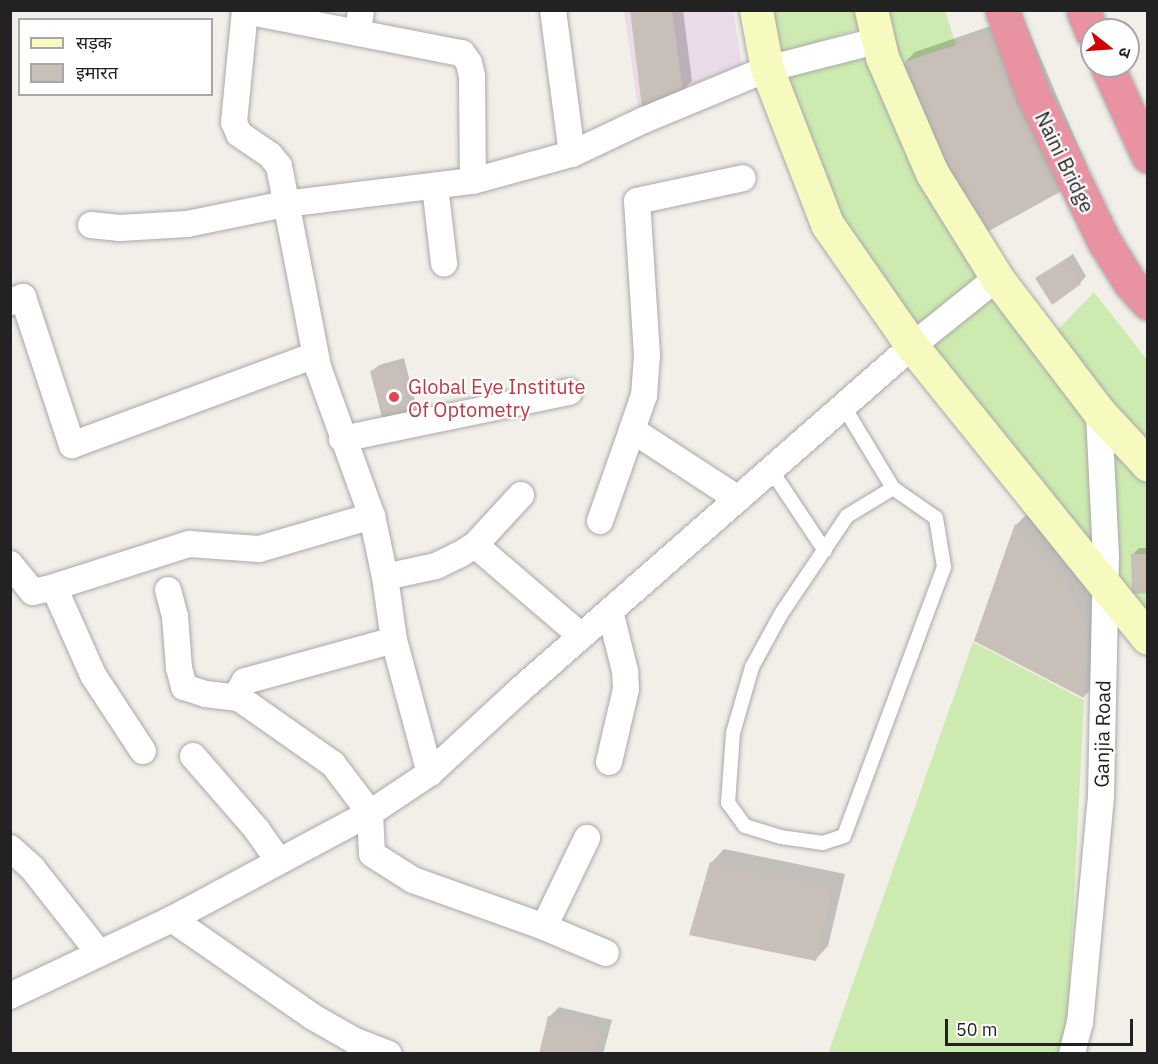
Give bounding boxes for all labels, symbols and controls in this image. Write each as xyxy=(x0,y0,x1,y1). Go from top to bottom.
legend xyxy=(18,18,213,96)
north arrow xyxy=(1080,18,1140,78)
text: सड़क xyxy=(76,31,112,54)
text: उ xyxy=(1114,45,1136,60)
text: इमारत xyxy=(76,61,118,84)
street label: Naini Bridge xyxy=(1030,108,1100,216)
place label: Global Eye Institute Of Optometry xyxy=(408,374,585,421)
marker: Global Eye Institute Of Optometry xyxy=(385,388,403,406)
street label: Ganjia Road xyxy=(1089,680,1115,788)
scale bar xyxy=(948,1007,1136,1045)
text: 50 m xyxy=(956,1018,998,1041)

